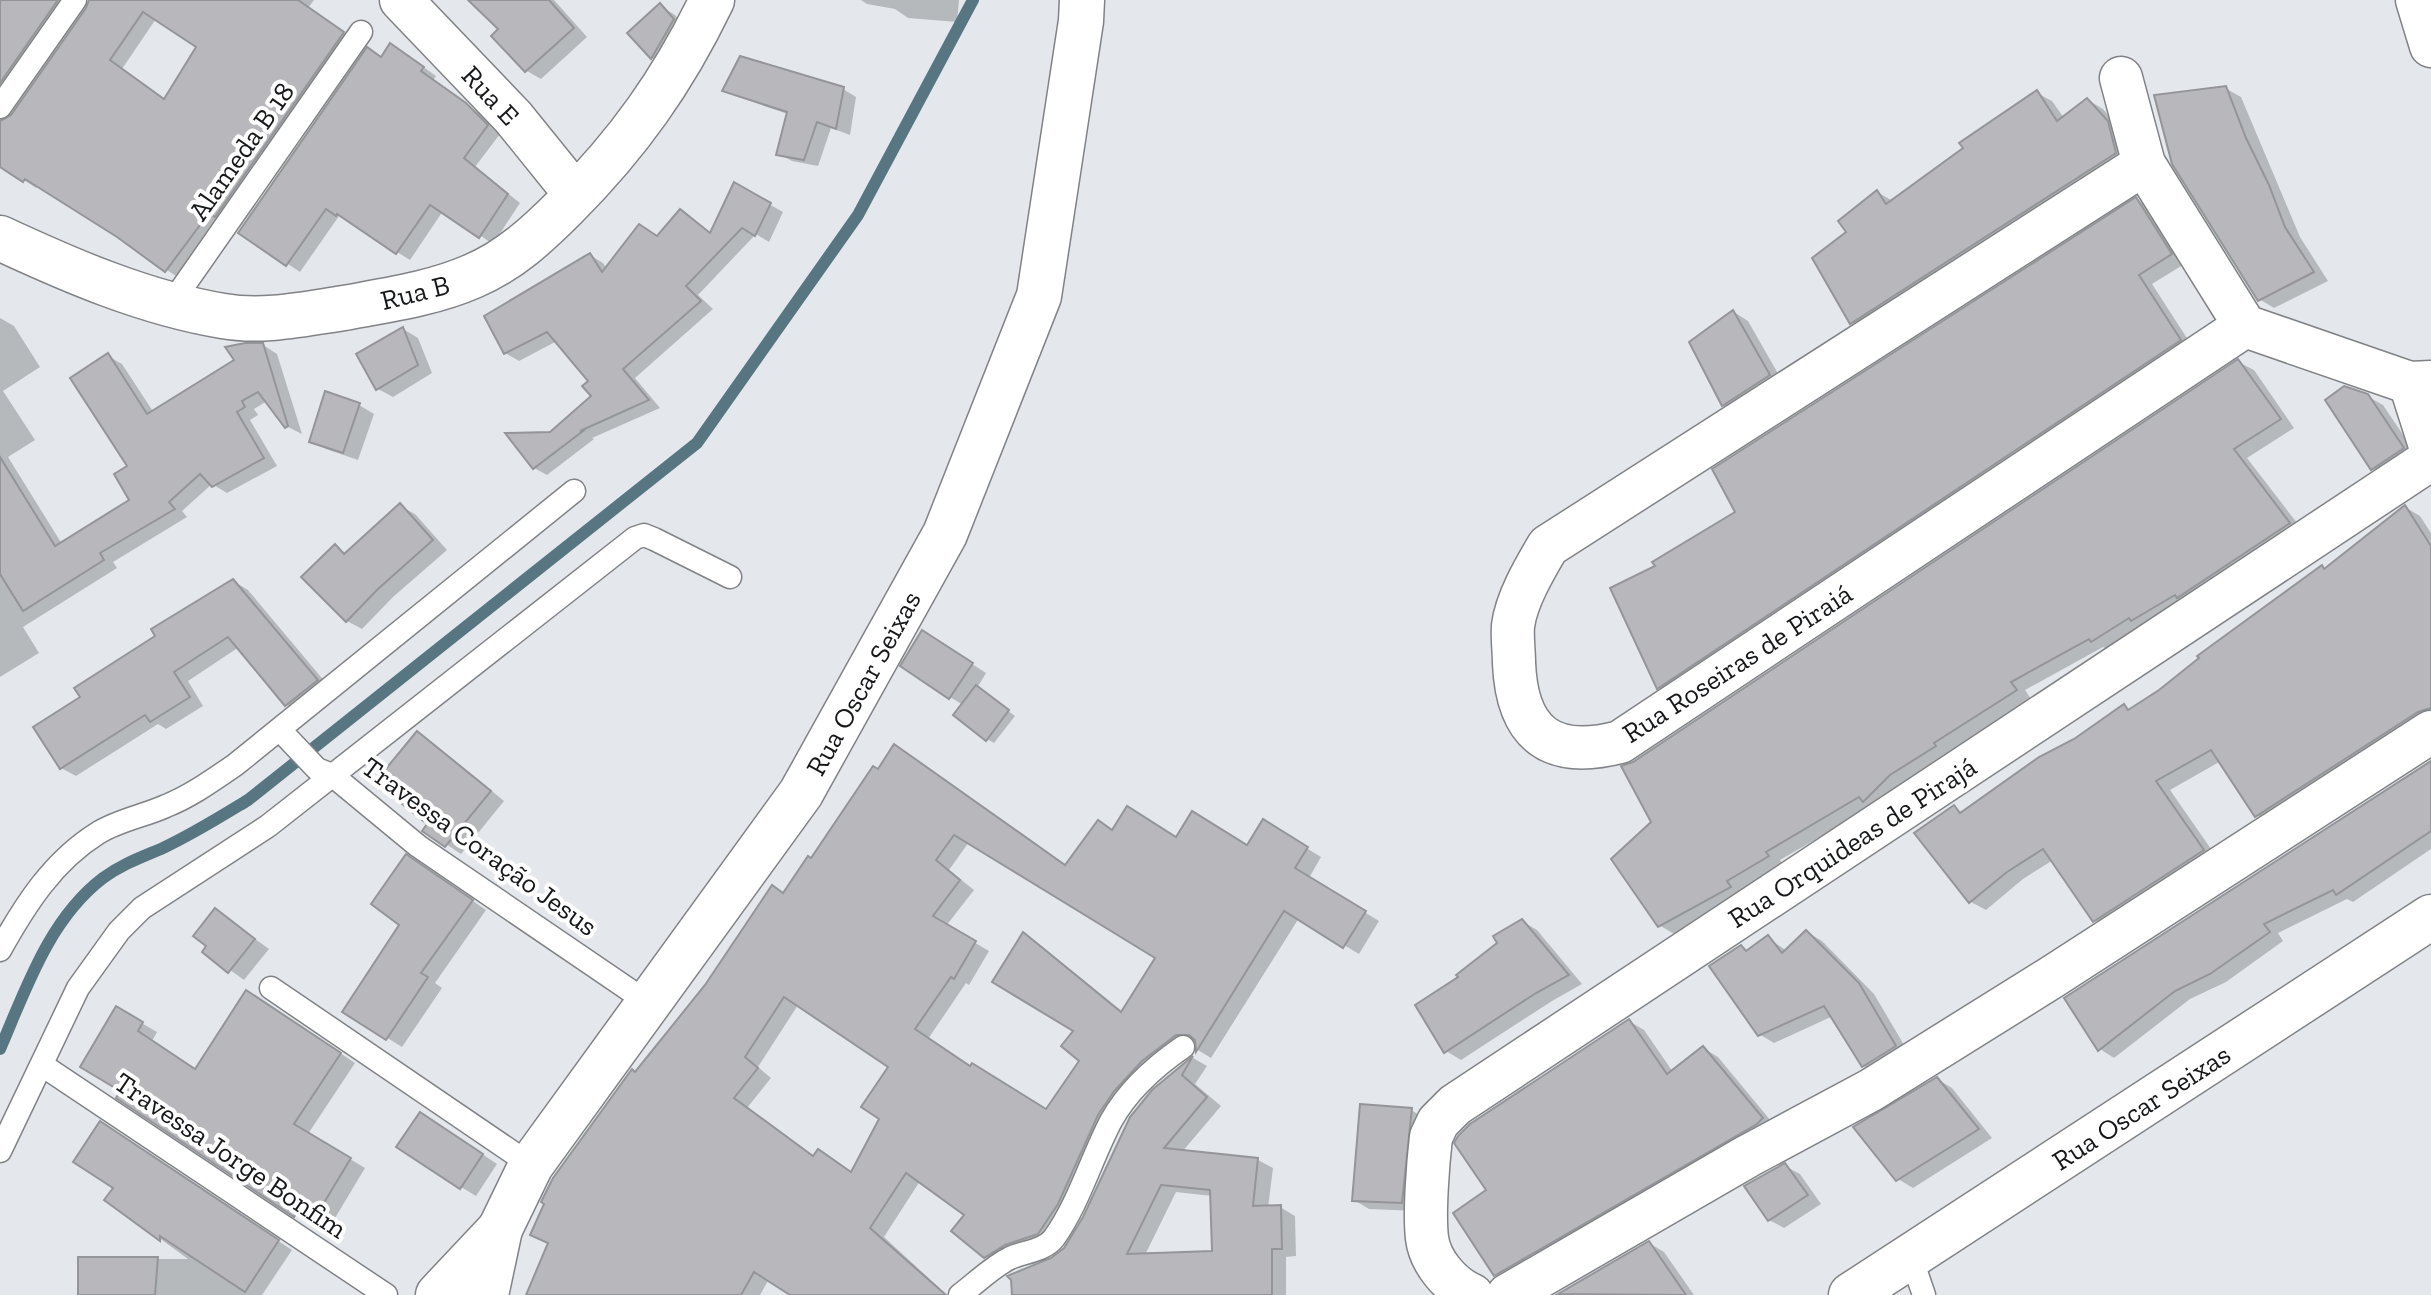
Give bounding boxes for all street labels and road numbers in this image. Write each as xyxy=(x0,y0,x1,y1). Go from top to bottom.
street label: Rua E xyxy=(455,59,526,132)
street label: Alameda B 18 xyxy=(182,76,301,227)
street label: Rua B xyxy=(377,268,453,317)
street label: Rua Roseiras de Piraiá xyxy=(1616,577,1859,750)
street label: Rua Oscar Seixas xyxy=(799,585,928,781)
street label: Travessa Coração Jesus xyxy=(356,750,604,943)
street label: Rua Orquideas de Pirajá xyxy=(1722,750,1983,935)
street label: Rua Oscar Seixas xyxy=(2046,1038,2237,1177)
street label: Travessa Jorge Bonfim xyxy=(108,1065,353,1245)

